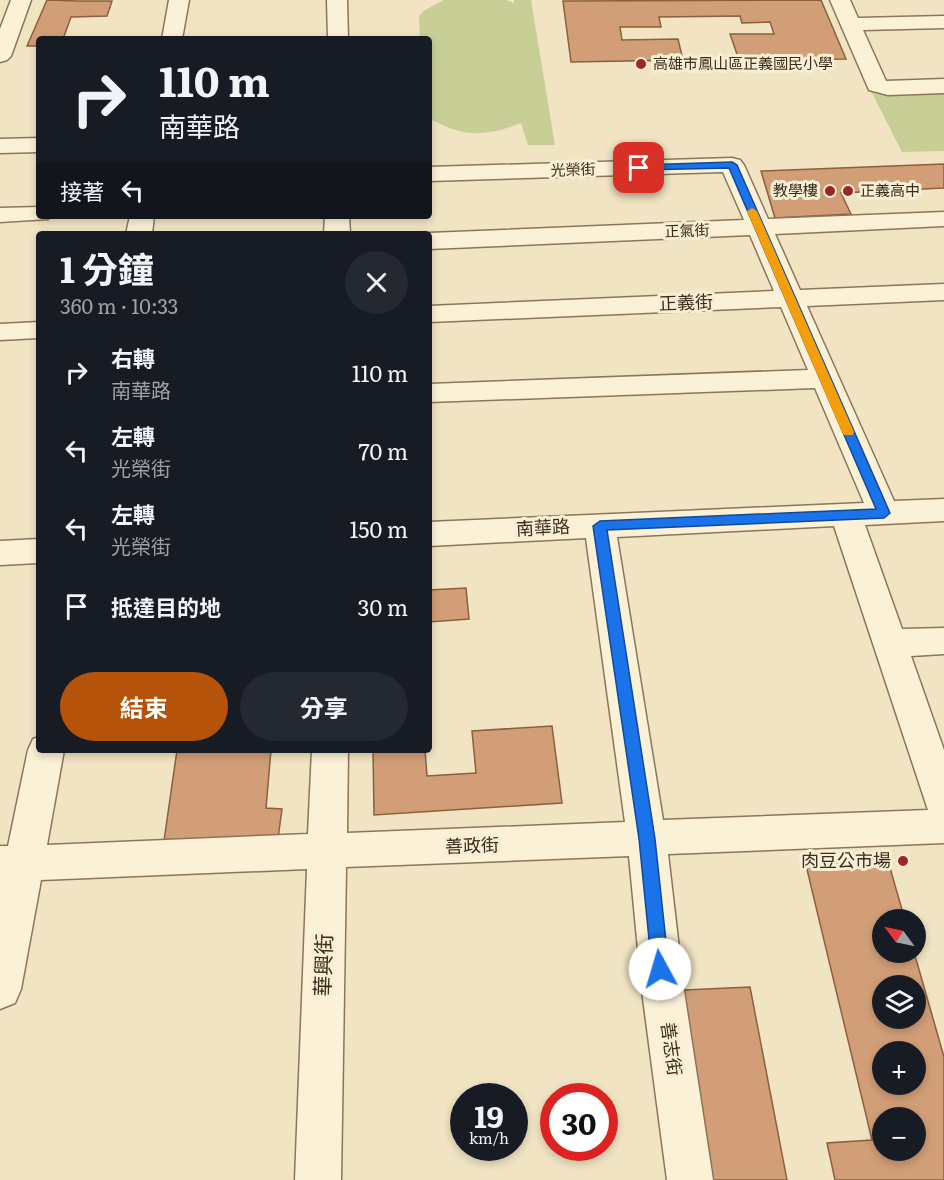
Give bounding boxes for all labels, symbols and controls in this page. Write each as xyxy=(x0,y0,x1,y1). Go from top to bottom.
text: 110 m xyxy=(159,48,270,110)
place label: 高雄市鳳山區正義國民小學 xyxy=(653,51,833,74)
marker: 高雄市鳳山區正義國民小學 xyxy=(634,57,648,71)
icon: right xyxy=(60,60,138,138)
text: 南華路 xyxy=(159,105,240,145)
pin xyxy=(613,142,664,193)
icon: arrive xyxy=(622,151,655,184)
street label: 光榮街 xyxy=(550,156,596,181)
text: 接著 xyxy=(60,174,104,207)
icon: left xyxy=(116,174,149,207)
place label: 教學樓 xyxy=(773,178,818,201)
place label: 正義高中 xyxy=(860,178,920,201)
marker: 教學樓 xyxy=(823,184,837,198)
marker: 正義高中 xyxy=(841,184,855,198)
street label: 正氣街 xyxy=(664,217,710,242)
text: 1 分鐘 xyxy=(60,241,154,294)
button: close xyxy=(345,251,408,314)
street label: 正義街 xyxy=(658,287,713,316)
text: 360 m · 10:33 xyxy=(60,290,178,320)
text: 右轉 xyxy=(111,341,155,374)
icon: right xyxy=(60,356,93,389)
text: 110 m xyxy=(352,356,408,389)
text: 南華路 xyxy=(111,374,171,404)
text: 左轉 xyxy=(111,419,155,452)
icon: left xyxy=(60,434,93,467)
text: 70 m xyxy=(358,434,408,467)
text: 光榮街 xyxy=(111,452,171,482)
text: 左轉 xyxy=(111,497,155,530)
icon: left xyxy=(60,512,93,545)
text: 150 m xyxy=(349,512,408,545)
street label: 南華路 xyxy=(515,512,571,541)
text: 光榮街 xyxy=(111,530,171,560)
icon: arrive xyxy=(60,590,93,623)
text: 抵達目的地 xyxy=(111,590,221,623)
text: 30 m xyxy=(358,590,408,623)
button: 結束 xyxy=(60,672,228,741)
button: 分享 xyxy=(240,672,408,741)
street label: 善政街 xyxy=(444,830,499,859)
place label: 肉豆公市場 xyxy=(801,846,891,873)
marker: 肉豆公市場 xyxy=(896,854,910,868)
north arrow xyxy=(872,909,926,963)
map controls xyxy=(872,909,926,1161)
street label: 華興街 xyxy=(305,933,338,997)
position arrow xyxy=(628,937,692,1001)
button: layers xyxy=(872,975,926,1029)
street label: 善志街 xyxy=(655,1020,690,1077)
button: + xyxy=(872,1041,926,1095)
speed limit sign: 30 xyxy=(540,1083,618,1161)
text: 19 xyxy=(474,1093,504,1137)
button: − xyxy=(872,1107,926,1161)
text: km/h xyxy=(469,1126,509,1149)

